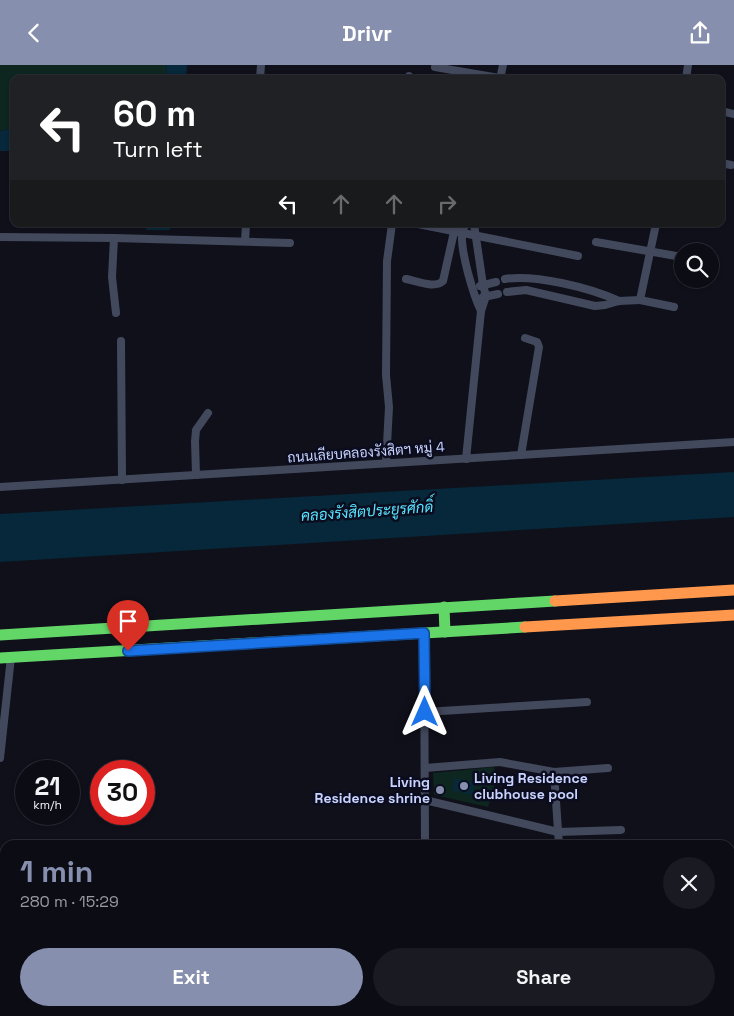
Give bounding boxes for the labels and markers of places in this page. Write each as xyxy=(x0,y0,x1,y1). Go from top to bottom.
pin xyxy=(107,600,149,651)
place label: Living Residence clubhouse pool xyxy=(474,769,588,803)
place label: Living Residence shrine xyxy=(315,773,430,807)
marker: Living Residence clubhouse pool xyxy=(458,780,470,792)
marker: Living Residence shrine xyxy=(434,784,446,796)

